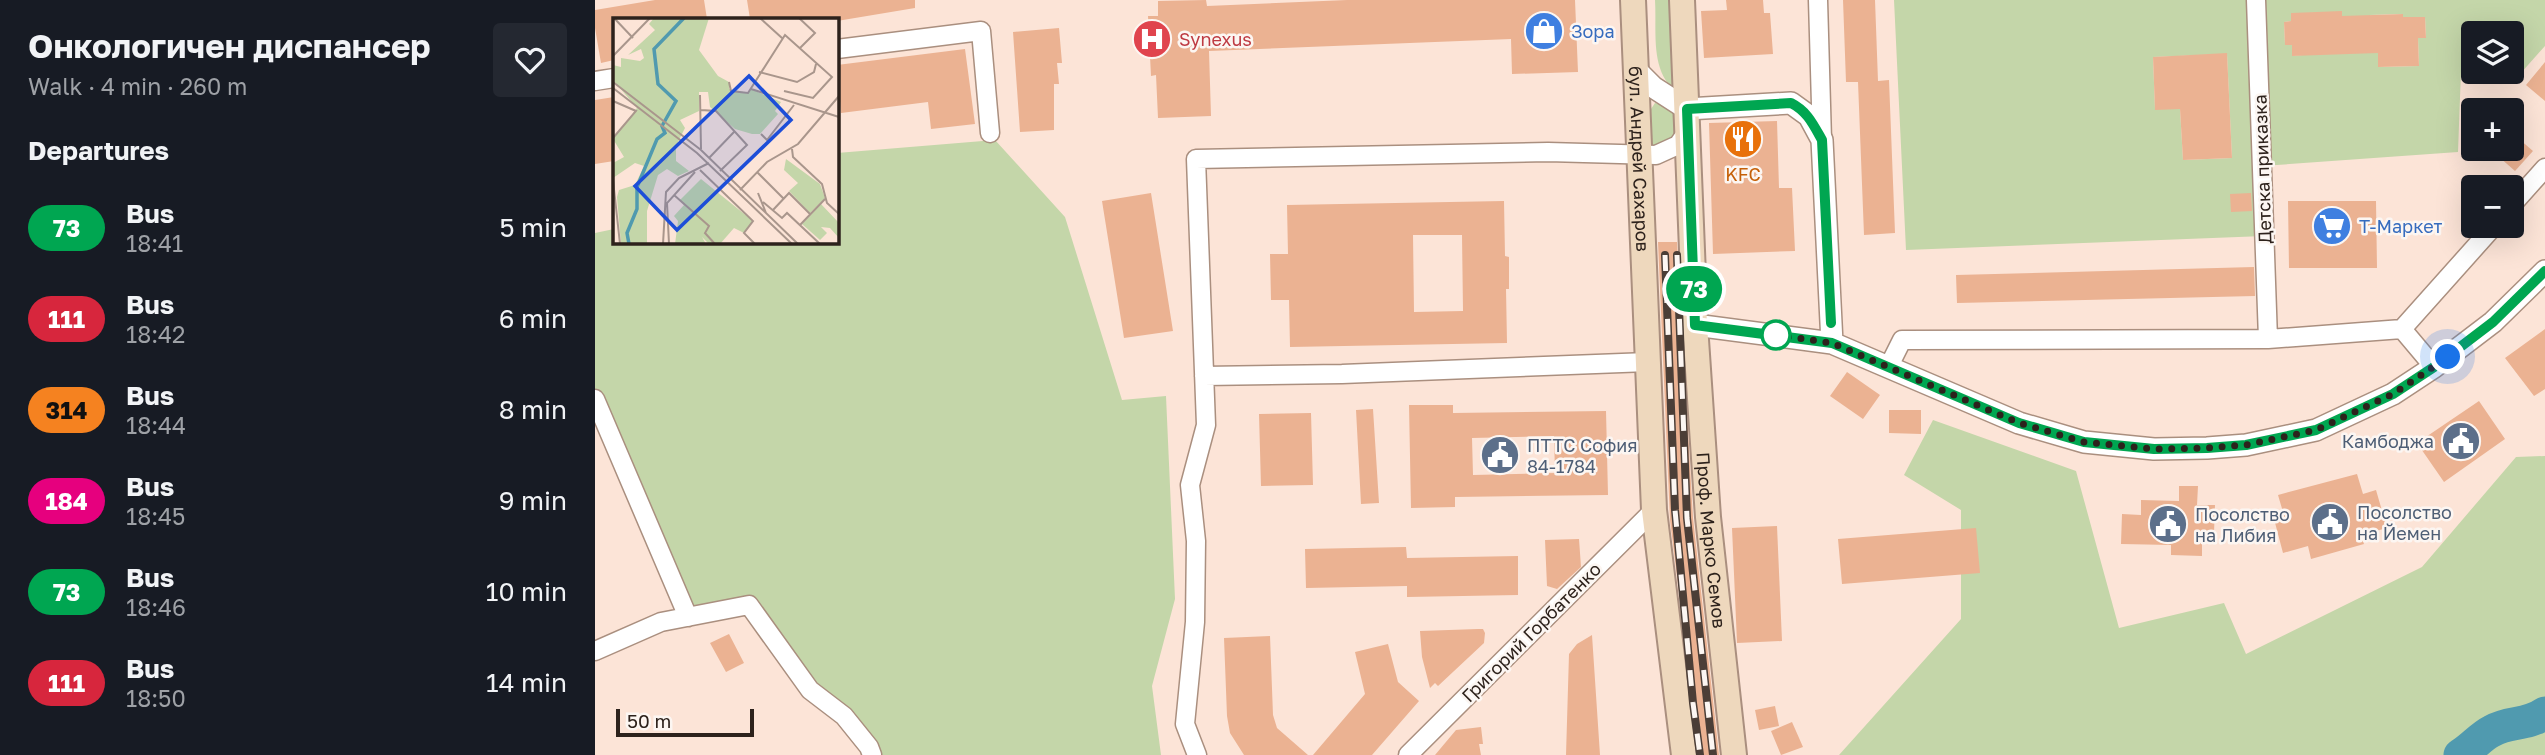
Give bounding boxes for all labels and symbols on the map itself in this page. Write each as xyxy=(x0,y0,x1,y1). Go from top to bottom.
shop icon: Зора xyxy=(1523,10,1565,52)
inset map xyxy=(613,18,838,243)
hospital icon: Synexus xyxy=(1131,18,1173,60)
place label: Зора xyxy=(1571,20,1615,42)
place label: Synexus xyxy=(1179,28,1252,50)
street label: бул. Андрей Сахаров xyxy=(1625,66,1654,252)
street label: Детска приказка xyxy=(2248,94,2276,244)
restaurant icon: KFC xyxy=(1722,118,1764,160)
place label: KFC xyxy=(1725,163,1761,185)
supermarket icon: Т-Маркет xyxy=(2311,205,2353,247)
place label: Т-Маркет xyxy=(2359,215,2442,237)
line badge: 73 xyxy=(1663,266,1725,312)
unlabelled marker xyxy=(1761,320,1791,350)
your location xyxy=(2430,339,2465,374)
public building icon: Камбоджа xyxy=(2440,420,2482,462)
place label: Камбоджа xyxy=(2342,430,2434,452)
public building icon: ПТТС София 84-1784 xyxy=(1479,434,1521,476)
place label: ПТТС София 84-1784 xyxy=(1527,434,1638,477)
street label: Проф. Марко Семов xyxy=(1693,451,1731,629)
public building icon: Посолство на Йемен xyxy=(2309,501,2351,543)
place label: Посолство на Йемен xyxy=(2357,501,2452,544)
public building icon: Посолство на Либия xyxy=(2147,503,2189,545)
place label: Посолство на Либия xyxy=(2195,503,2290,546)
street label: Григорий Горбатенко xyxy=(1457,558,1605,706)
scale bar xyxy=(616,706,754,738)

